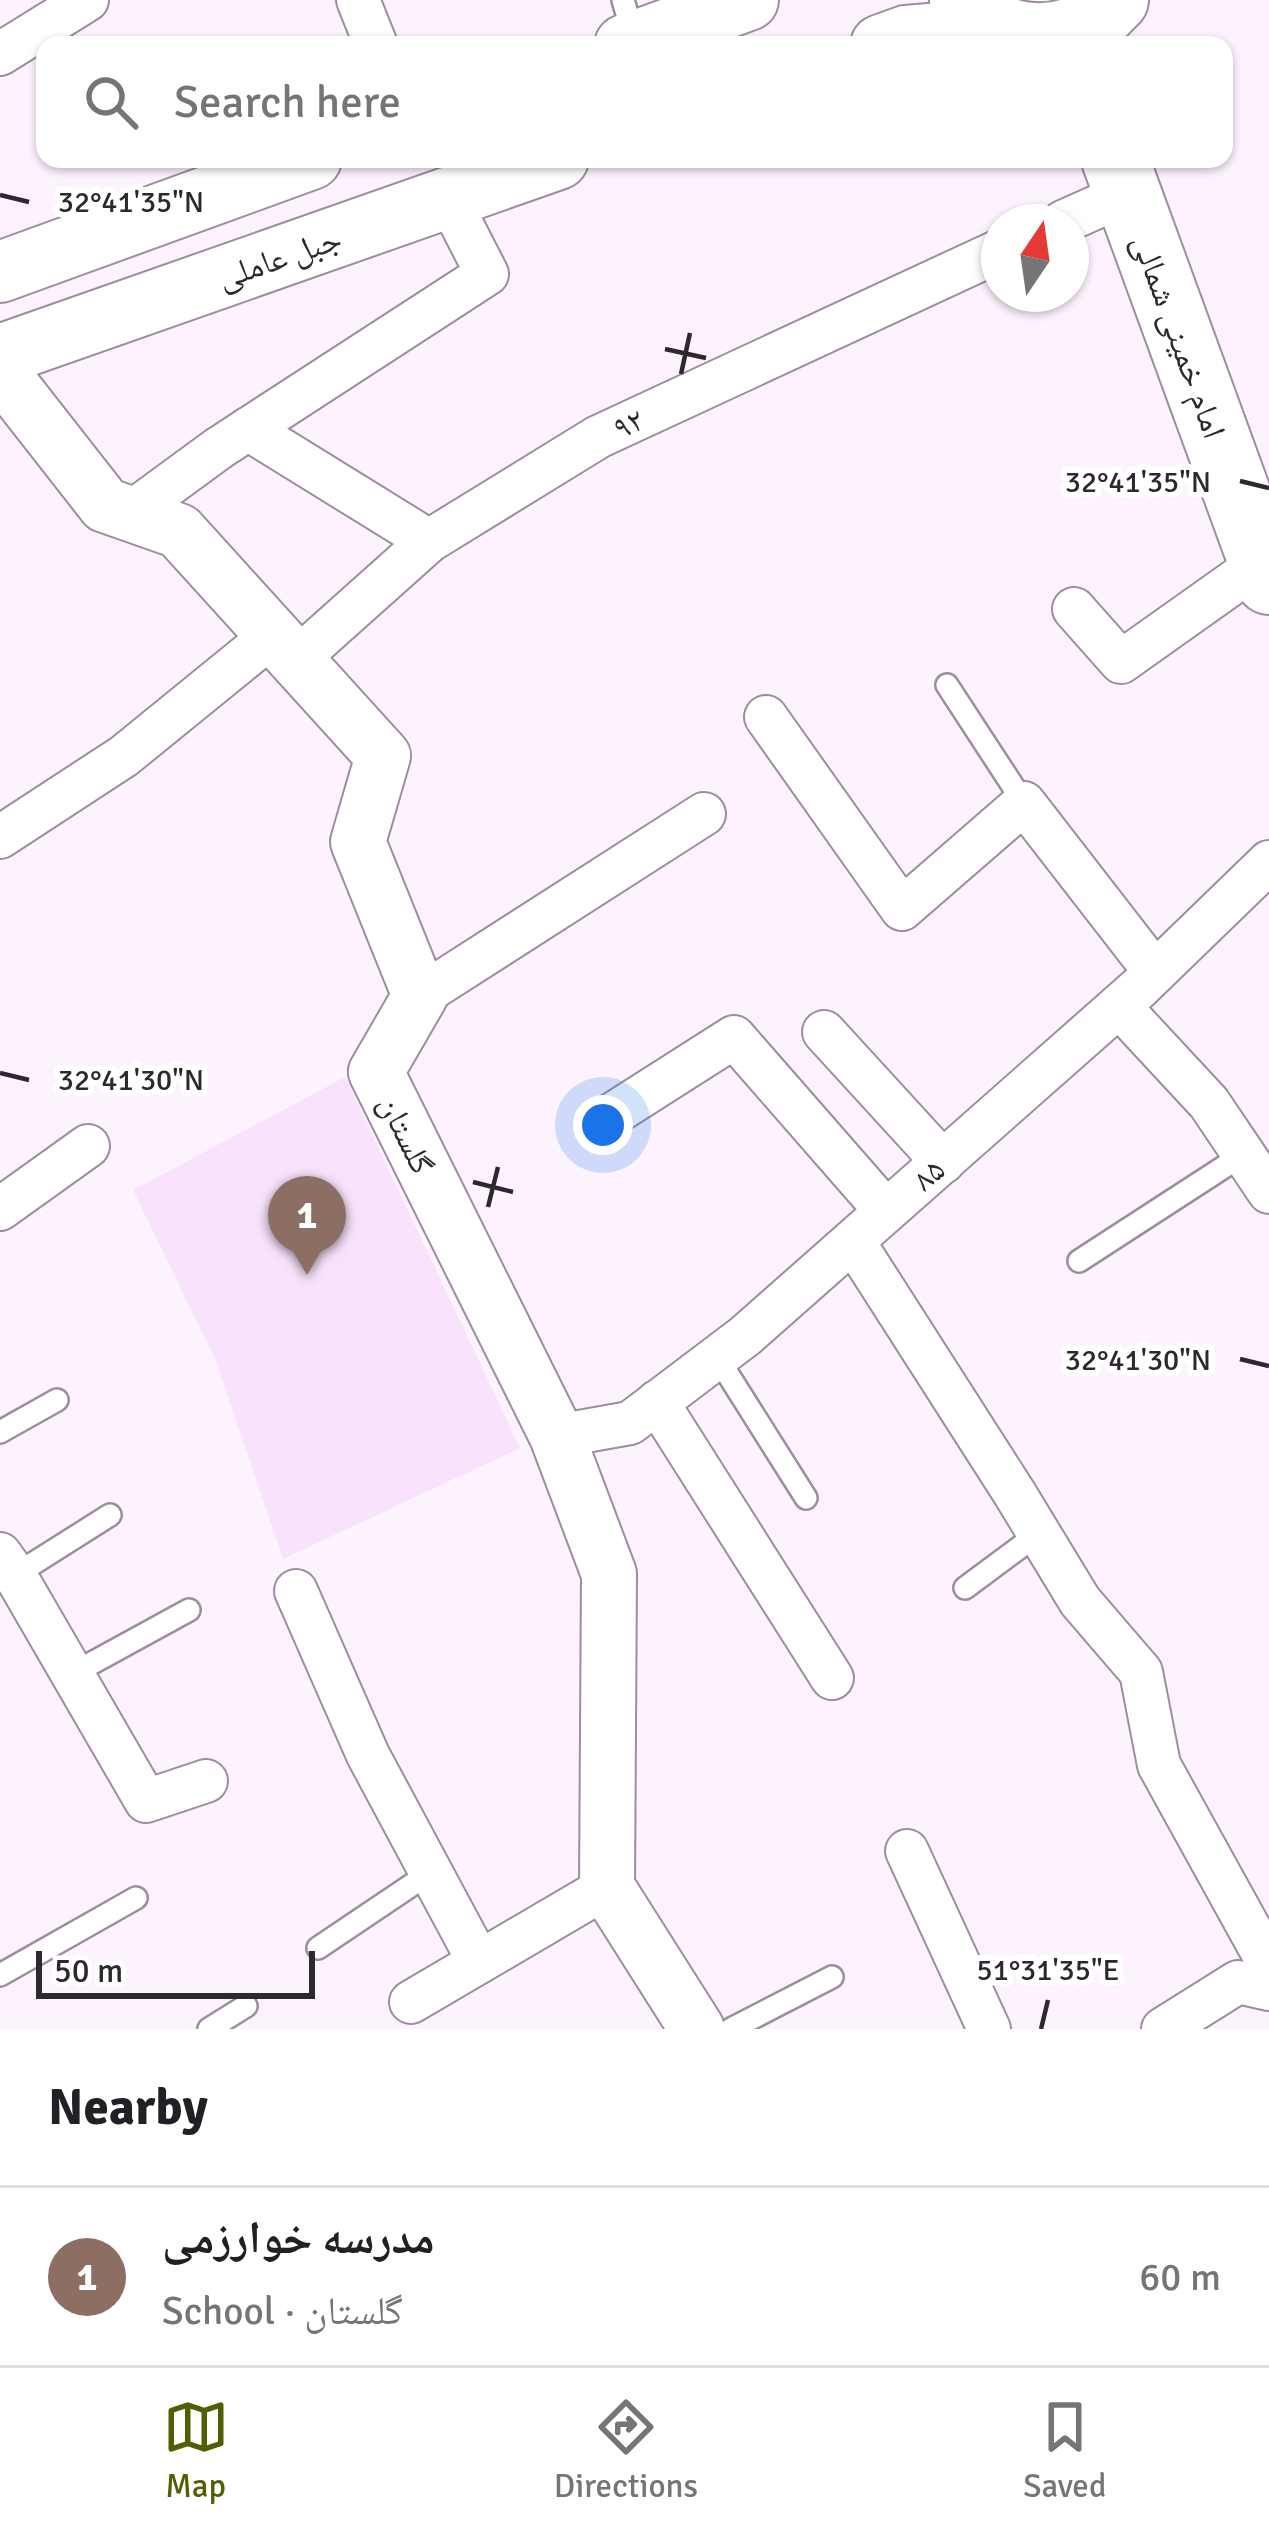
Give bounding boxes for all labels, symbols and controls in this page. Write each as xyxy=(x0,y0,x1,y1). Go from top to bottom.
search box xyxy=(36,36,1233,168)
icon: search xyxy=(78,69,144,135)
text: Search here xyxy=(174,75,401,130)
text: 32°41'35"N xyxy=(58,184,204,221)
north arrow xyxy=(981,204,1089,312)
street label: جبل عاملی xyxy=(212,218,347,299)
street label: امام خمینی شمالی xyxy=(1123,229,1234,444)
street label: ۹۲ xyxy=(607,400,651,449)
text: 32°41'35"N xyxy=(1065,464,1211,501)
text: 32°41'30"N xyxy=(58,1062,204,1099)
street label: گلستان xyxy=(369,1088,442,1181)
your location xyxy=(573,1095,633,1155)
street label: ۸۵ xyxy=(904,1150,954,1200)
pin: 1 xyxy=(268,1176,346,1275)
text: 32°41'30"N xyxy=(1065,1342,1211,1379)
scale bar xyxy=(36,1945,315,1998)
text: 50 m xyxy=(54,1951,123,1992)
text: 51°31'35"E xyxy=(977,1952,1120,1989)
text: Nearby xyxy=(48,2076,208,2139)
text: مدرسه خوارزمی xyxy=(162,2211,435,2266)
text: 1 xyxy=(76,2253,98,2301)
text: 60 m xyxy=(1139,2253,1221,2301)
text: School · گلستان xyxy=(162,2287,403,2335)
tab: Map xyxy=(163,2394,229,2507)
tab: Directions xyxy=(554,2394,698,2507)
tab: Saved xyxy=(1023,2394,1106,2507)

